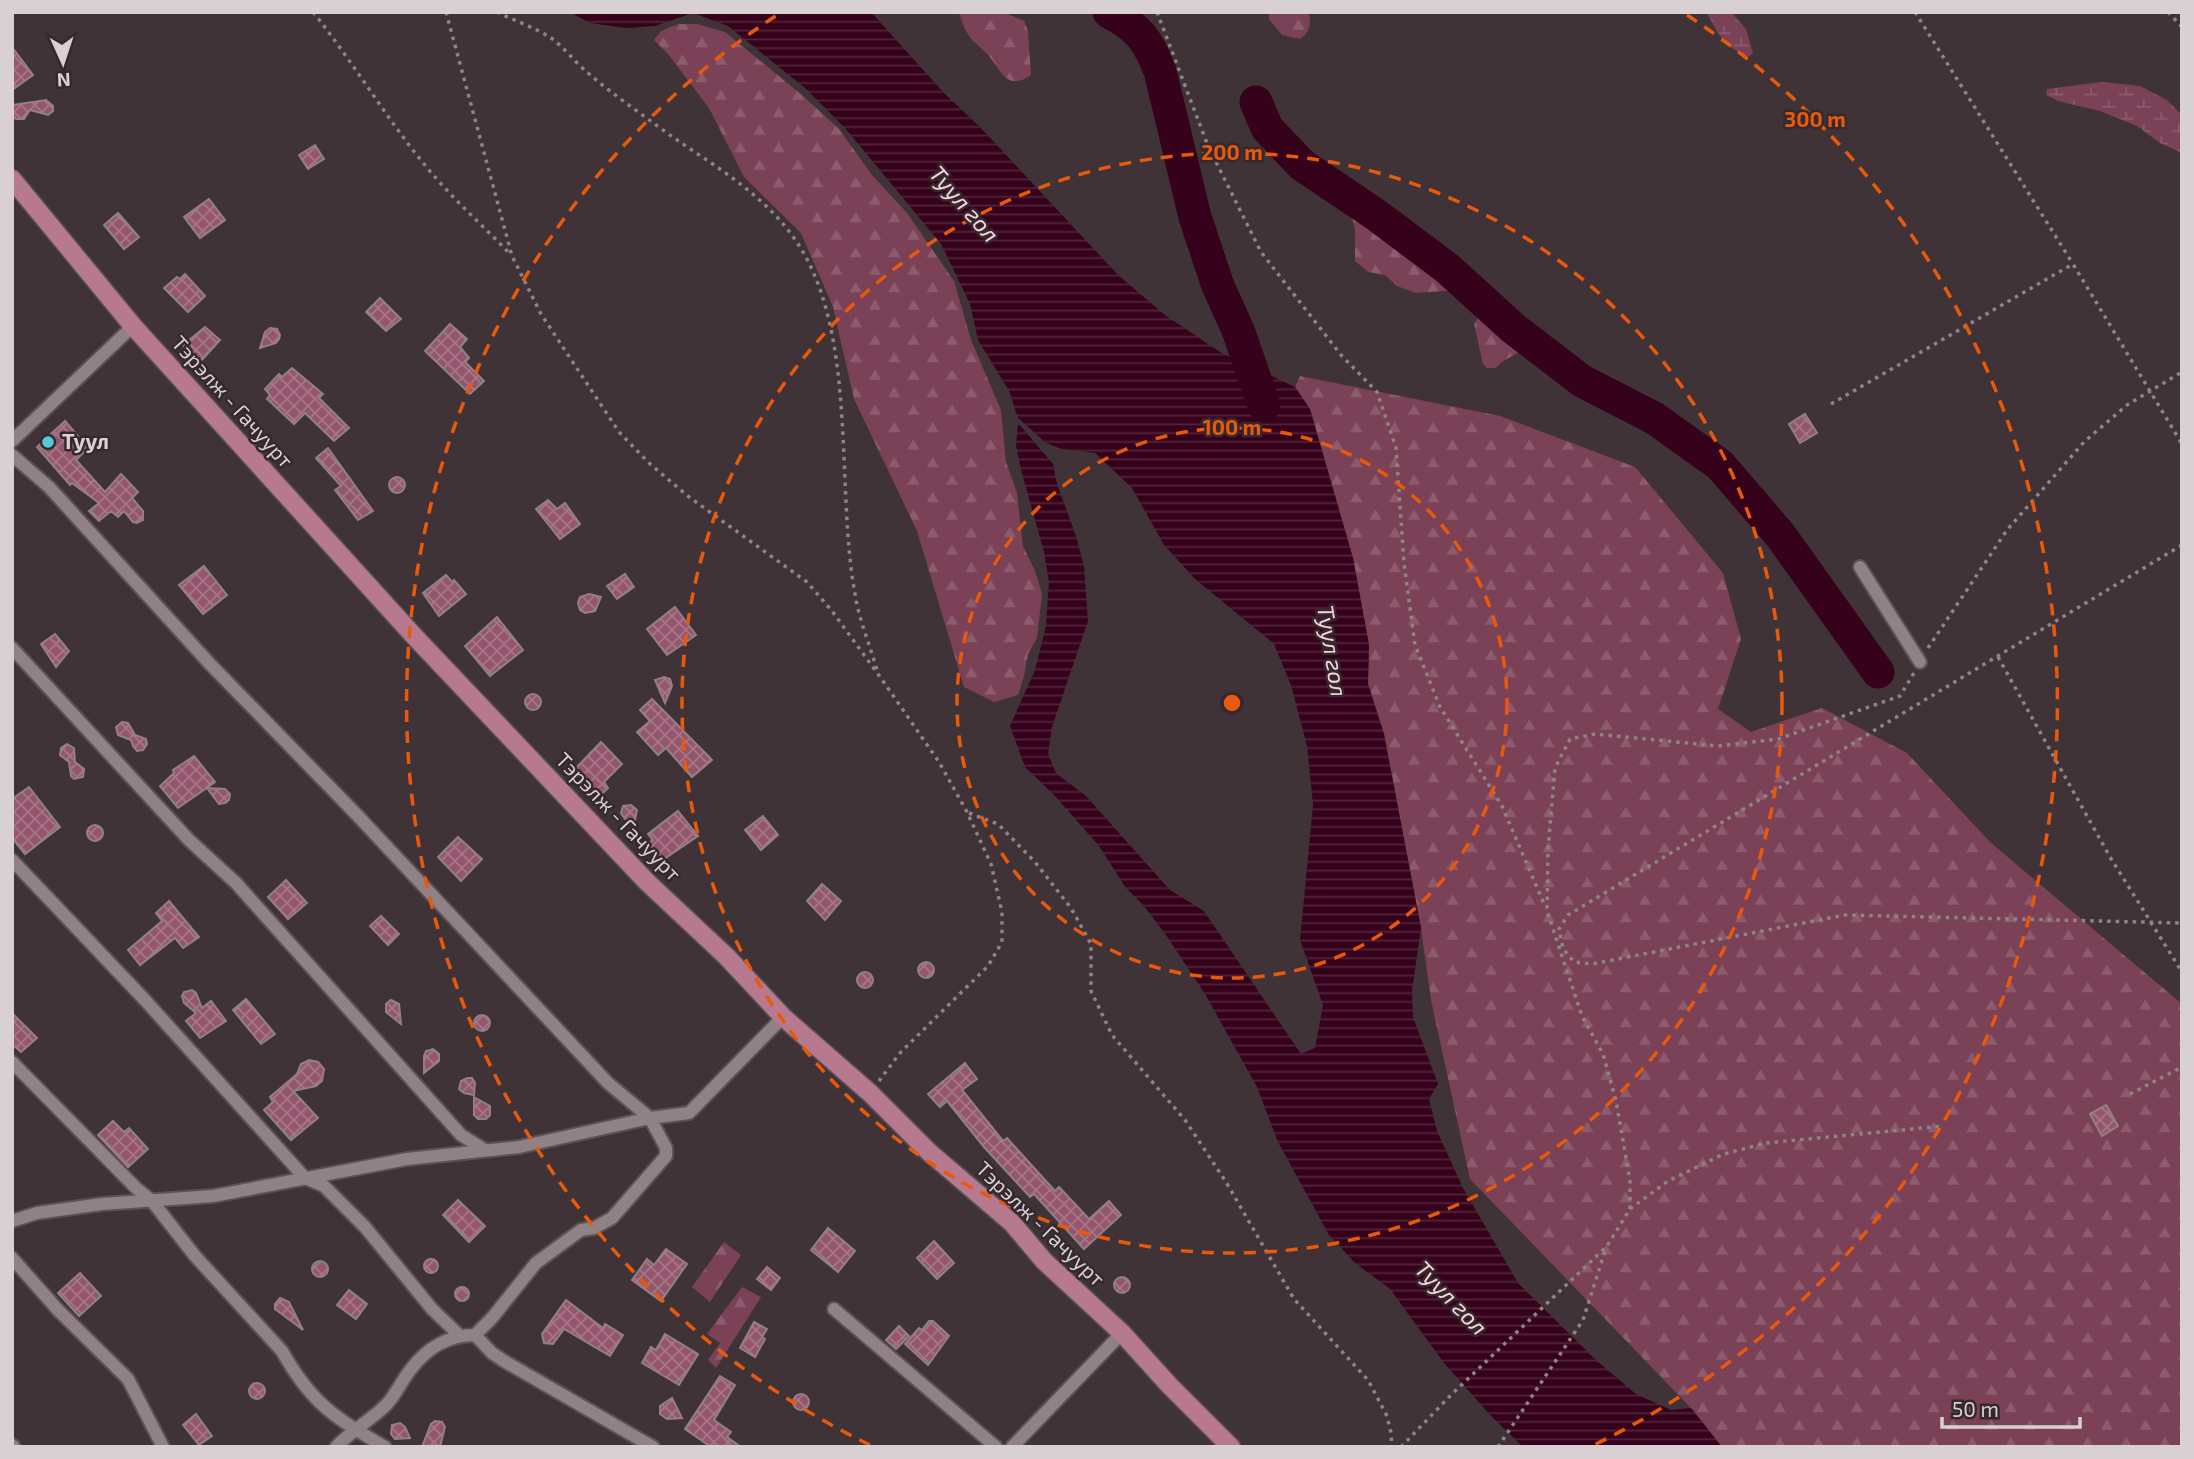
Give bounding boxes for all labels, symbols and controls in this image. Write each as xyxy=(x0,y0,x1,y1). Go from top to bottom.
north arrow xyxy=(28,28,98,98)
text: N xyxy=(56,69,71,92)
text: 300 m xyxy=(1784,106,1846,131)
text: 200 m xyxy=(1201,139,1263,164)
water label: Туул гол xyxy=(924,159,1006,247)
street label: Тэрэлж - Гачуурт xyxy=(167,330,299,473)
text: 100 m xyxy=(1203,414,1261,439)
place label: Туул xyxy=(62,428,109,453)
marker: Туул xyxy=(40,434,56,450)
water label: Туул гол xyxy=(1312,603,1354,699)
centre of rings xyxy=(1220,691,1244,715)
street label: Тэрэлж - Гачуурт xyxy=(551,747,687,886)
street label: Тэрэлж - Гачуурт xyxy=(971,1155,1110,1291)
water label: Туул гол xyxy=(1410,1254,1494,1340)
scale bar xyxy=(1942,1386,2080,1430)
text: 50 m xyxy=(1952,1396,1999,1421)

